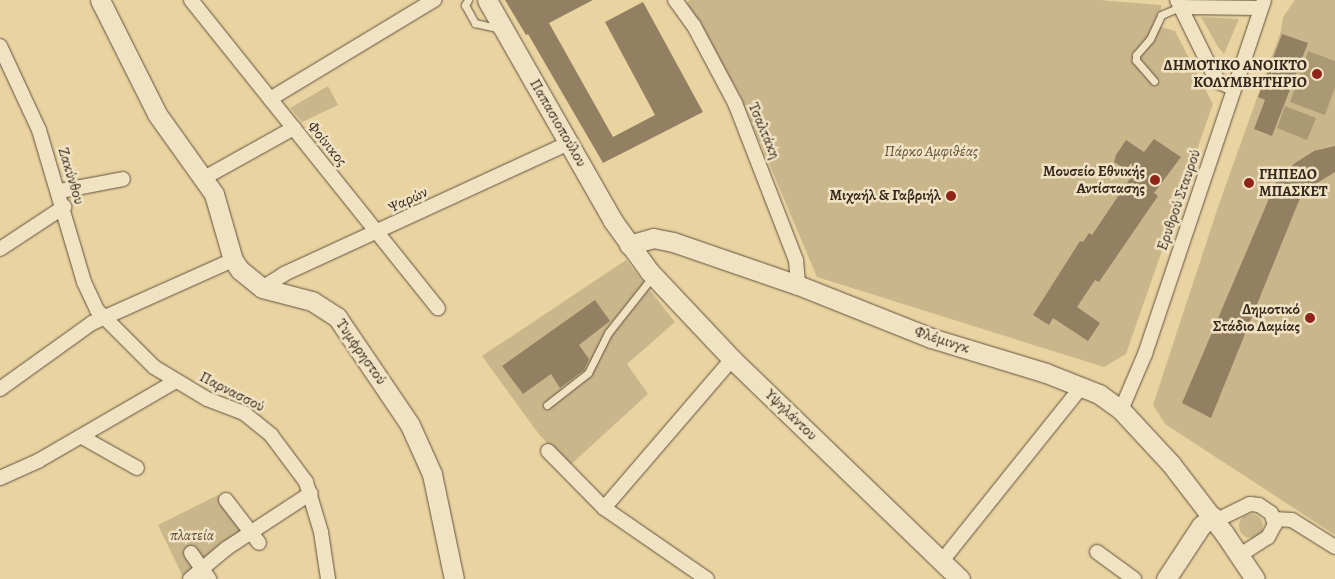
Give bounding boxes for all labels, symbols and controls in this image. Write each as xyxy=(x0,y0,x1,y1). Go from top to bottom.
place label: ΔΗΜΟΤΙΚΟ ΑΝΟΙΚΤΟ ΚΟΛΥΜΒΗΤΗΡΙΟ xyxy=(1164,56,1307,91)
marker: ΔΗΜΟΤΙΚΟ ΑΝΟΙΚΤΟ ΚΟΛΥΜΒΗΤΗΡΙΟ xyxy=(1311,68,1323,80)
street label: Παπασιοπούλου xyxy=(526,76,590,170)
street label: Τσαλτάκη xyxy=(744,100,784,162)
street label: Φοίνικος xyxy=(303,118,351,170)
park label: Πάρκο Αμφιθέας xyxy=(884,143,978,161)
street label: Ζακύνθου xyxy=(54,145,88,207)
street label: Ερυθρού Σταυρού xyxy=(1153,147,1205,253)
place label: Μουσείο Εθνικής Αντίστασης xyxy=(1043,162,1145,197)
place label: ΓΗΠΕΔΟ ΜΠΑΣΚΕΤ xyxy=(1259,165,1328,200)
marker: Μουσείο Εθνικής Αντίστασης xyxy=(1149,174,1161,186)
marker: ΓΗΠΕΔΟ ΜΠΑΣΚΕΤ xyxy=(1243,177,1255,189)
street label: Ψαρών xyxy=(385,183,431,217)
place label: Μιχαήλ & Γαβριήλ xyxy=(829,187,941,205)
marker: Μιχαήλ & Γαβριήλ xyxy=(945,190,957,202)
place label: Δημοτικό Στάδιο Λαμίας xyxy=(1213,300,1300,335)
marker: Δημοτικό Στάδιο Λαμίας xyxy=(1304,312,1316,324)
street label: Τυμφρηστού xyxy=(332,316,390,388)
street label: Φλέμινγκ xyxy=(912,323,972,357)
street label: Παρνασσού xyxy=(196,368,268,416)
street label: Υψηλάντου xyxy=(761,386,821,444)
park label: πλατεία xyxy=(170,527,214,545)

